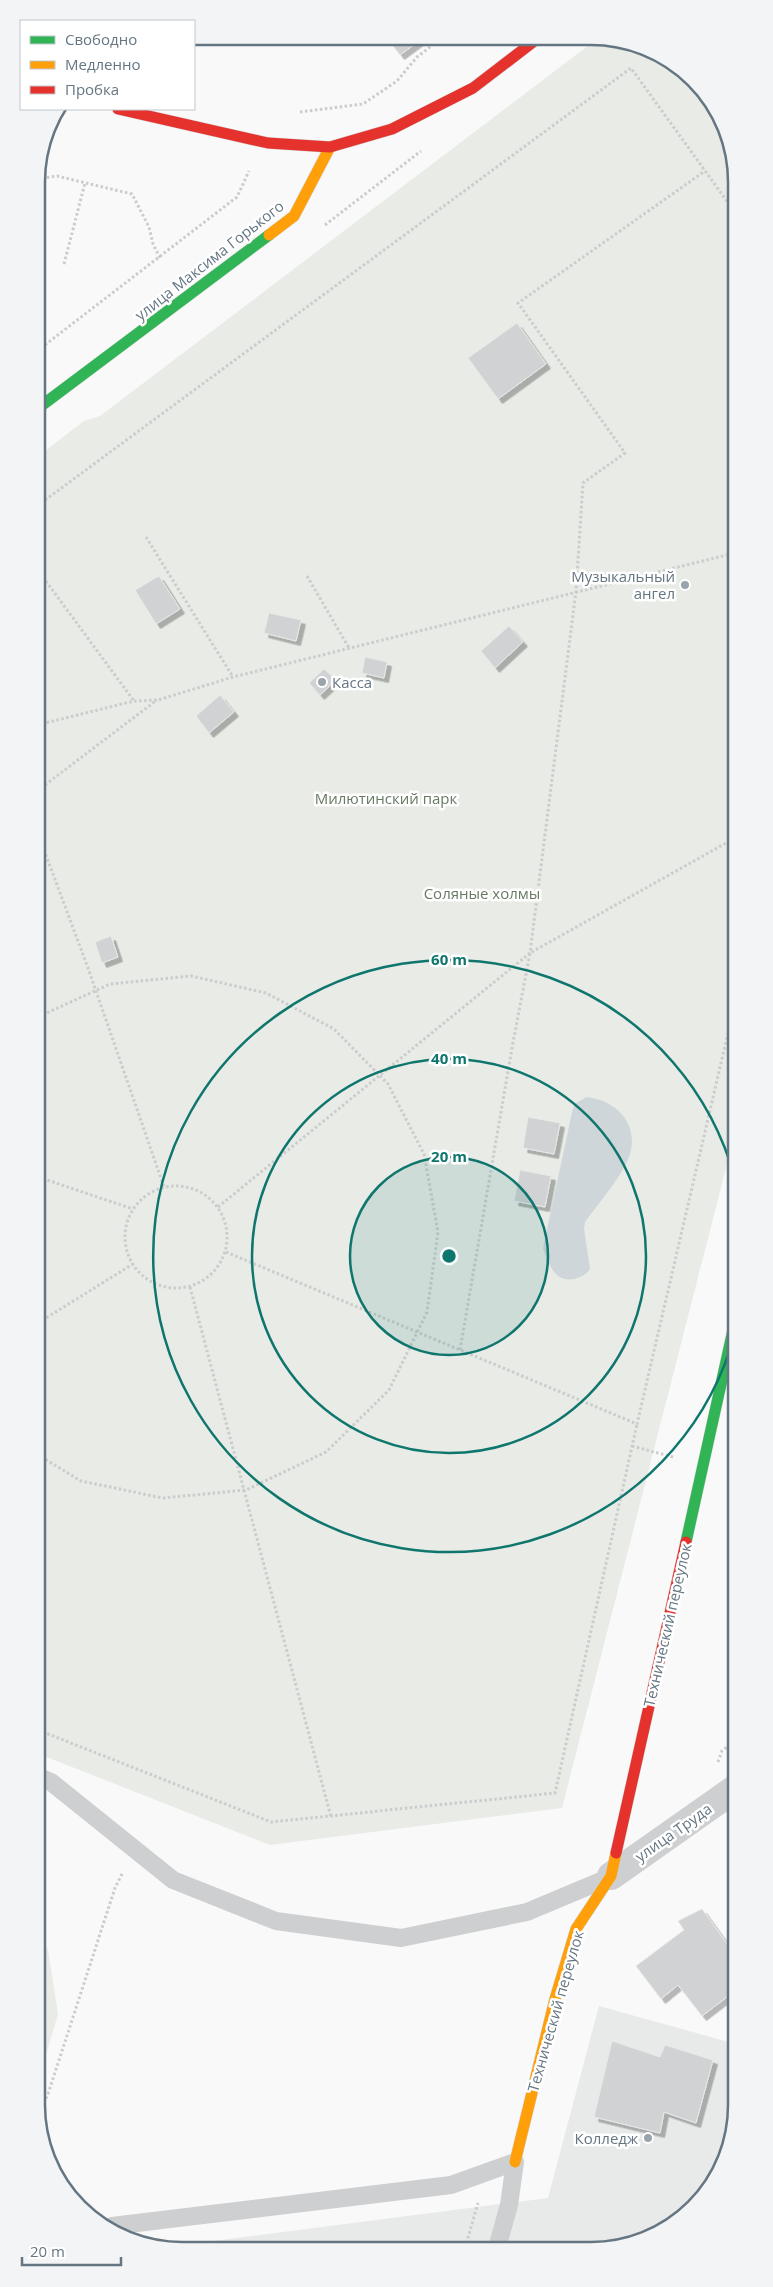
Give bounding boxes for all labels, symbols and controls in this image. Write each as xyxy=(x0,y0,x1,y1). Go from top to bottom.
legend xyxy=(20,20,195,110)
text: Свободно xyxy=(65,29,137,49)
text: Медленно xyxy=(65,54,141,74)
text: Пробка xyxy=(65,79,119,99)
street label: улица Максима Горького xyxy=(130,196,288,324)
place label: Музыкальный ангел xyxy=(571,566,675,603)
marker: Музыкальный ангел xyxy=(679,579,691,591)
place label: Касса xyxy=(332,672,372,692)
marker: Касса xyxy=(316,676,328,688)
park label: Милютинский парк xyxy=(315,788,458,808)
park label: Соляные холмы xyxy=(424,883,540,903)
text: 60 m xyxy=(431,949,467,969)
text: 40 m xyxy=(431,1048,467,1068)
text: 20 m xyxy=(431,1146,467,1166)
centre of rings xyxy=(440,1247,458,1265)
street label: Технический переулок xyxy=(638,1541,696,1709)
street label: улица Труда xyxy=(631,1798,715,1866)
street label: Технический переулок xyxy=(522,1928,588,2094)
place label: Колледж xyxy=(575,2128,638,2148)
marker: Колледж xyxy=(642,2132,654,2144)
scale bar xyxy=(22,2234,121,2266)
text: 20 m xyxy=(30,2241,65,2261)

